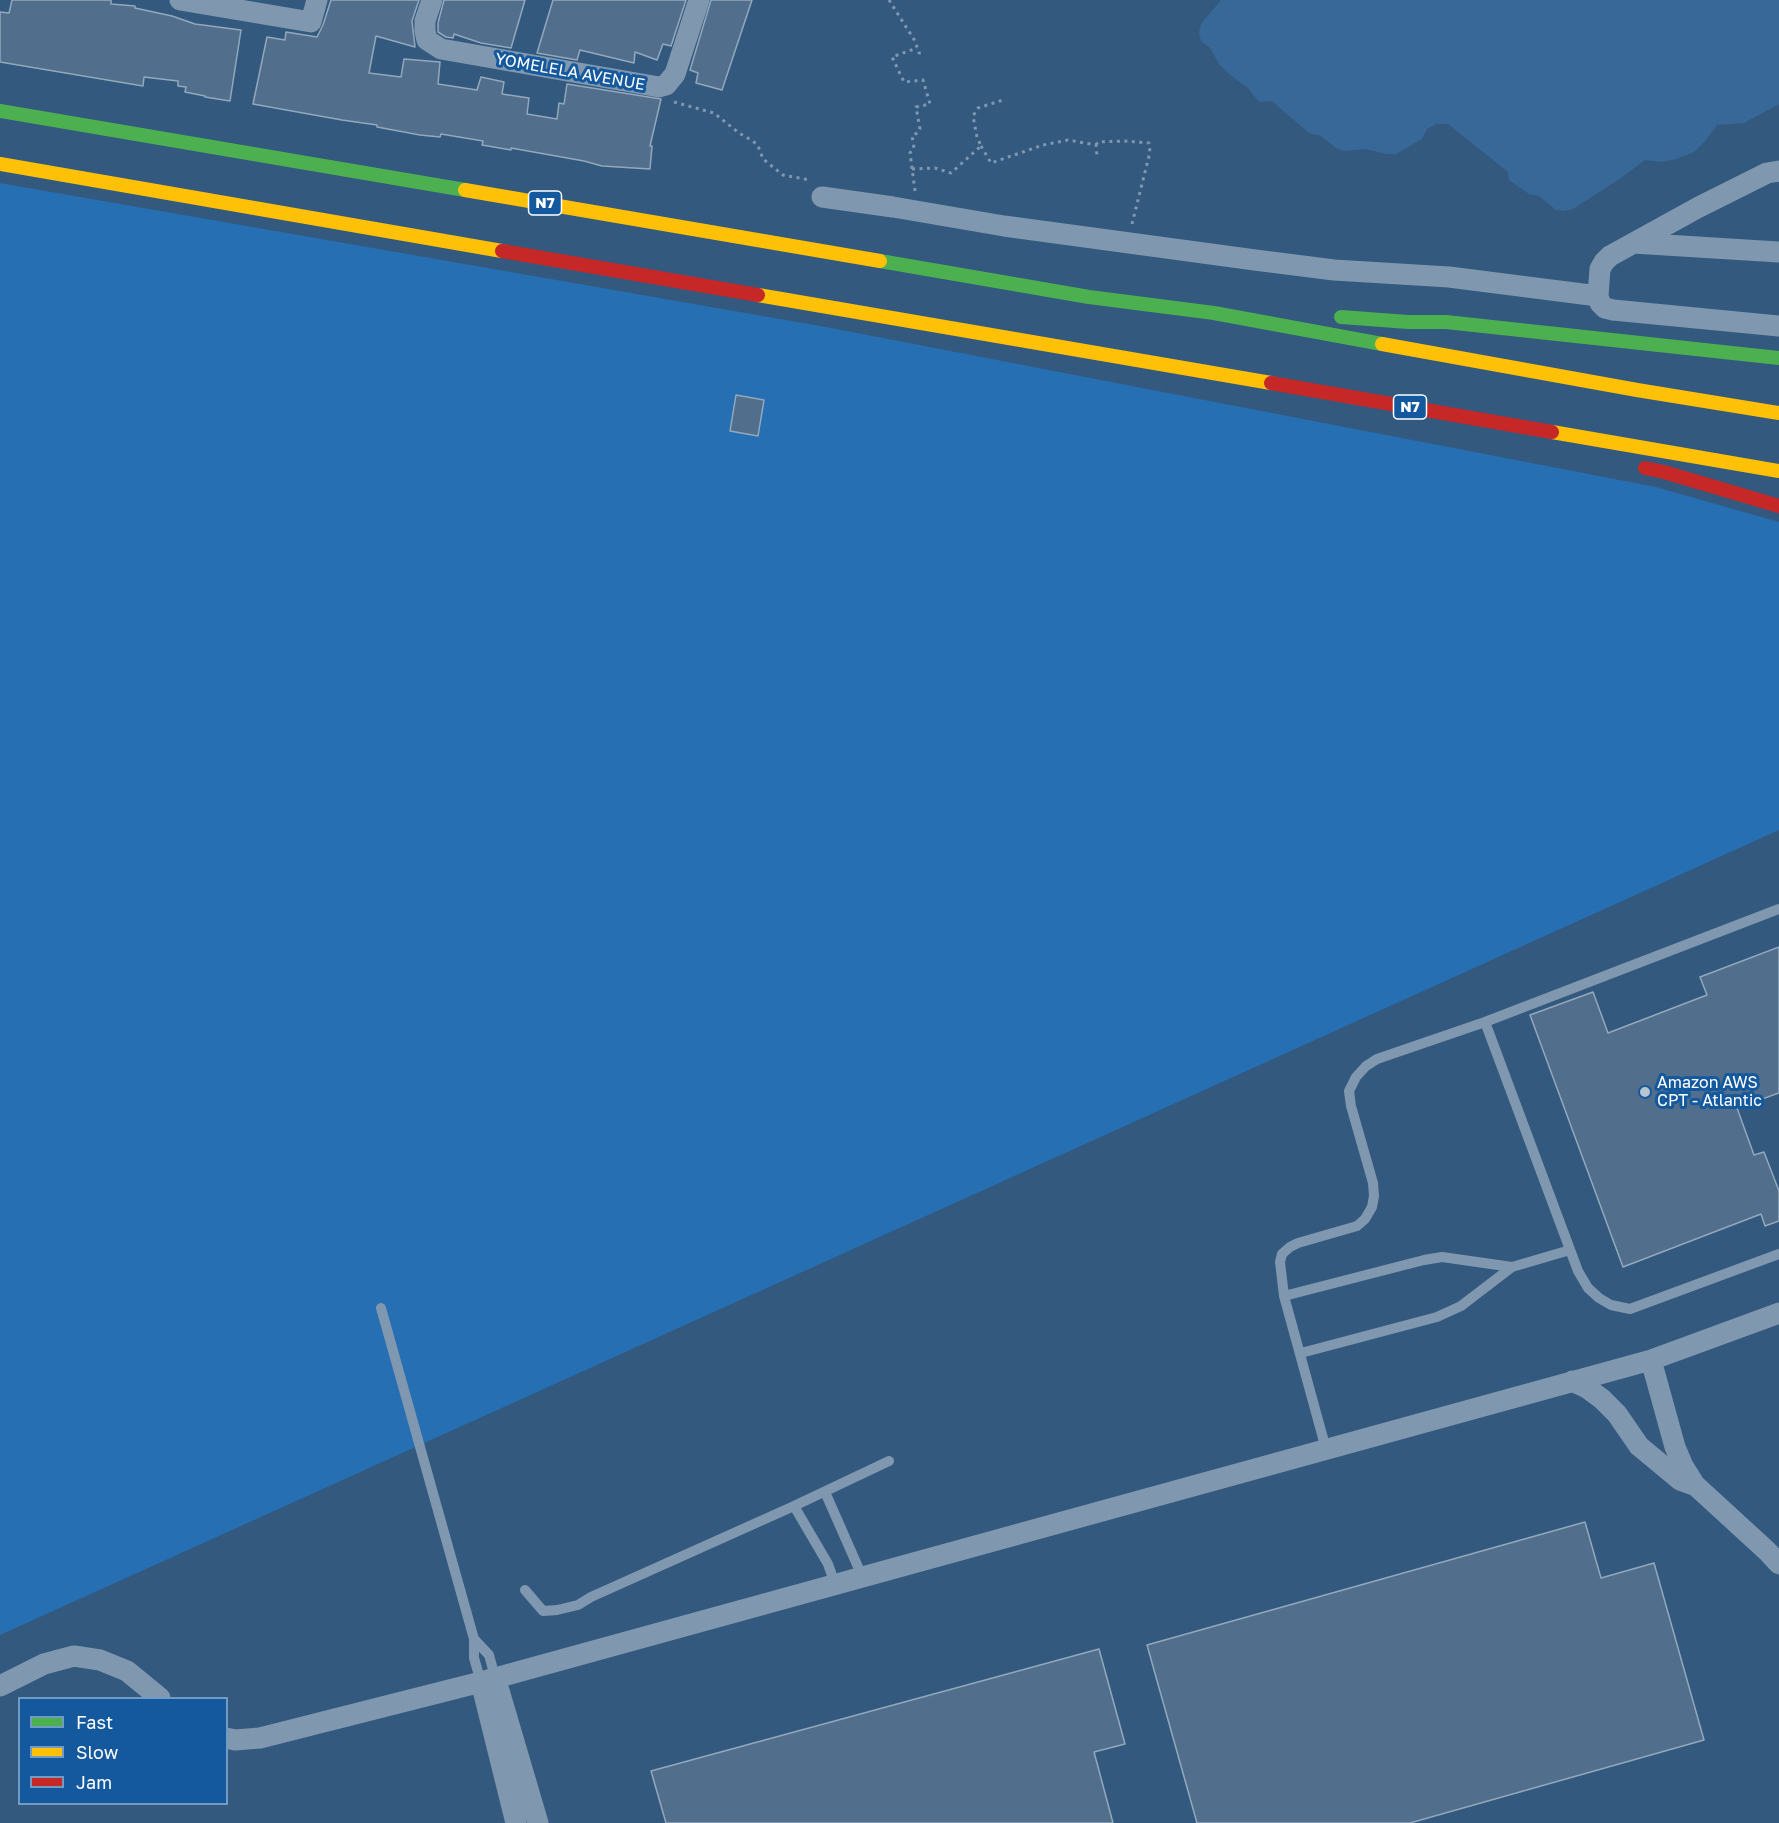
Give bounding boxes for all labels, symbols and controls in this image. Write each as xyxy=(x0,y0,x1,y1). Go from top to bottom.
street label: YOMELELA AVENUE xyxy=(494,49,646,95)
road number: N7 xyxy=(528,191,562,215)
road number: N7 xyxy=(1394,395,1426,419)
place label: Amazon AWS CPT - Atlantic xyxy=(1657,1073,1762,1111)
marker: Amazon AWS CPT - Atlantic xyxy=(1638,1085,1652,1099)
legend xyxy=(18,1697,228,1805)
text: Fast xyxy=(76,1711,113,1733)
text: Slow xyxy=(76,1741,118,1763)
text: Jam xyxy=(76,1771,112,1793)

